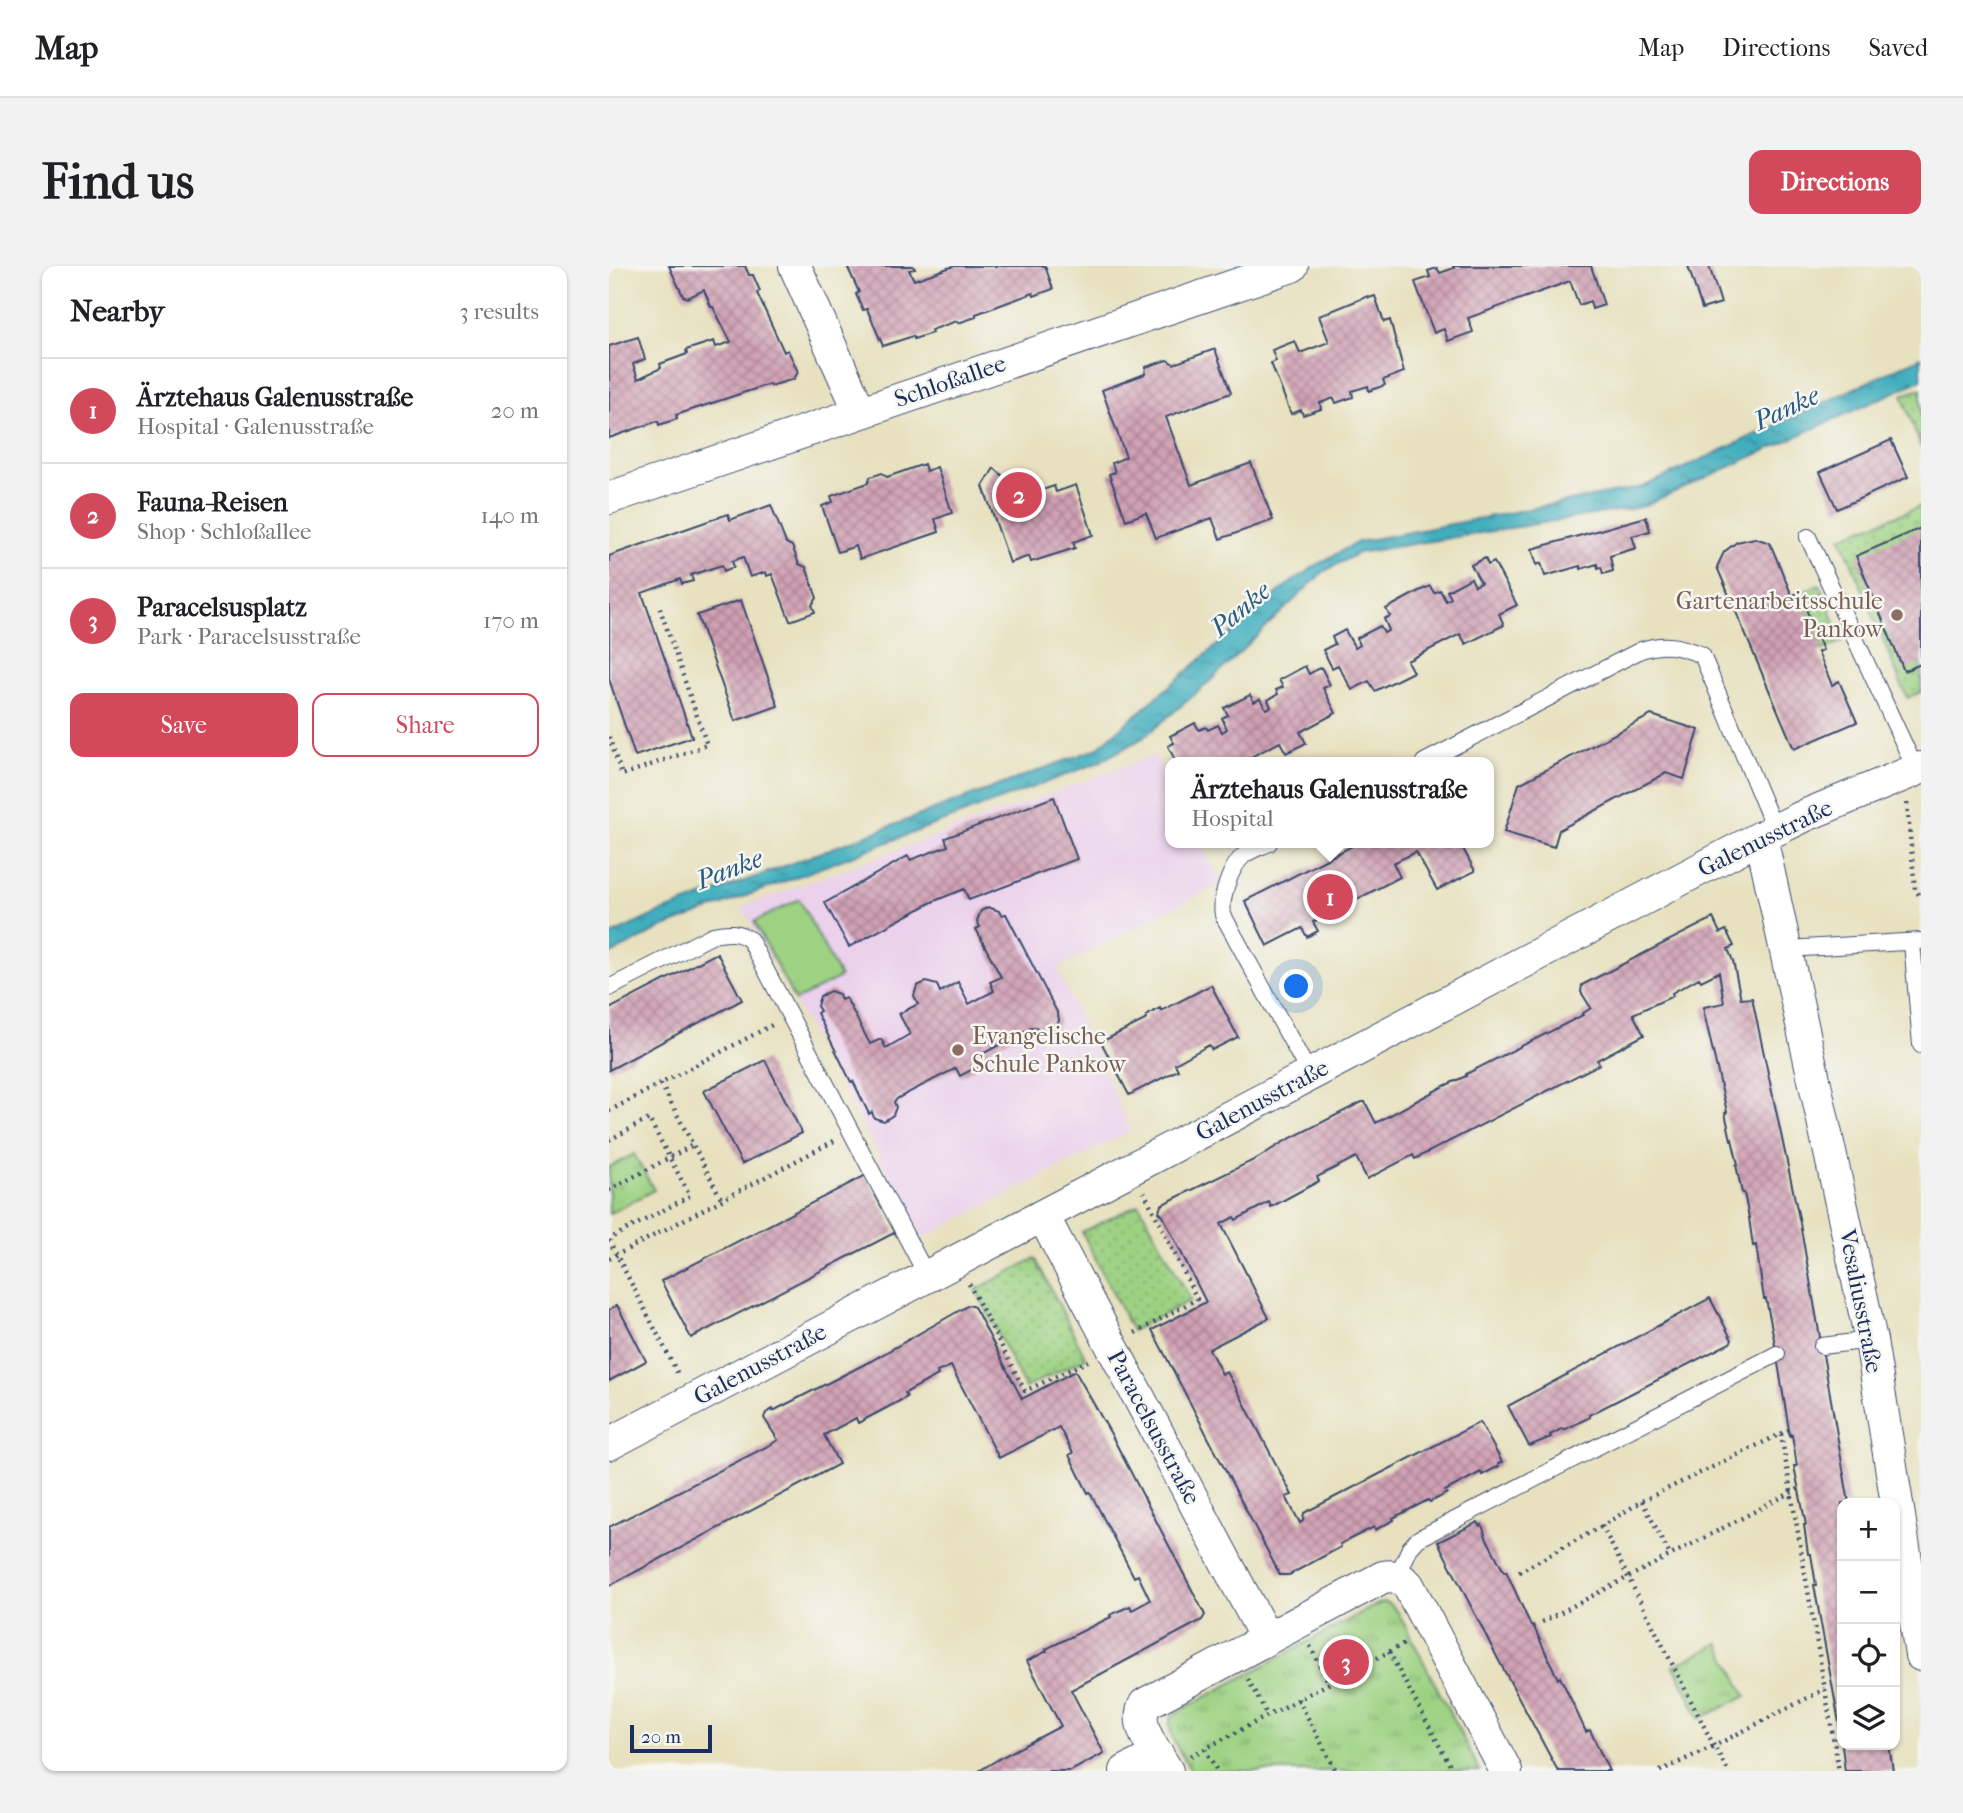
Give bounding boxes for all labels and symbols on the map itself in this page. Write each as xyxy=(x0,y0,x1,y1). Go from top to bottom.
street label: Schloßallee xyxy=(891,349,1009,413)
water label: Panke xyxy=(1748,379,1825,437)
pin: 2 xyxy=(996,469,1042,521)
water label: Panke xyxy=(1203,574,1278,644)
place label: Gartenarbeitsschule Pankow xyxy=(1676,587,1884,643)
marker: Gartenarbeitsschule Pankow xyxy=(1889,607,1905,623)
street label: Galenusstraße xyxy=(1693,793,1837,883)
water label: Panke xyxy=(691,842,768,897)
pin: 1 xyxy=(1307,871,1353,923)
your location xyxy=(1279,969,1313,1003)
place label: Evangelische Schule Pankow xyxy=(972,1022,1127,1078)
marker: Evangelische Schule Pankow xyxy=(950,1042,966,1058)
street label: Galenusstraße xyxy=(1191,1053,1333,1147)
street label: Vesaliusstraße xyxy=(1833,1226,1889,1375)
street label: Galenusstraße xyxy=(689,1317,831,1411)
street label: Paracelsusstraße xyxy=(1102,1345,1206,1509)
pin: 3 xyxy=(1323,1636,1369,1688)
scale bar xyxy=(630,1722,712,1754)

